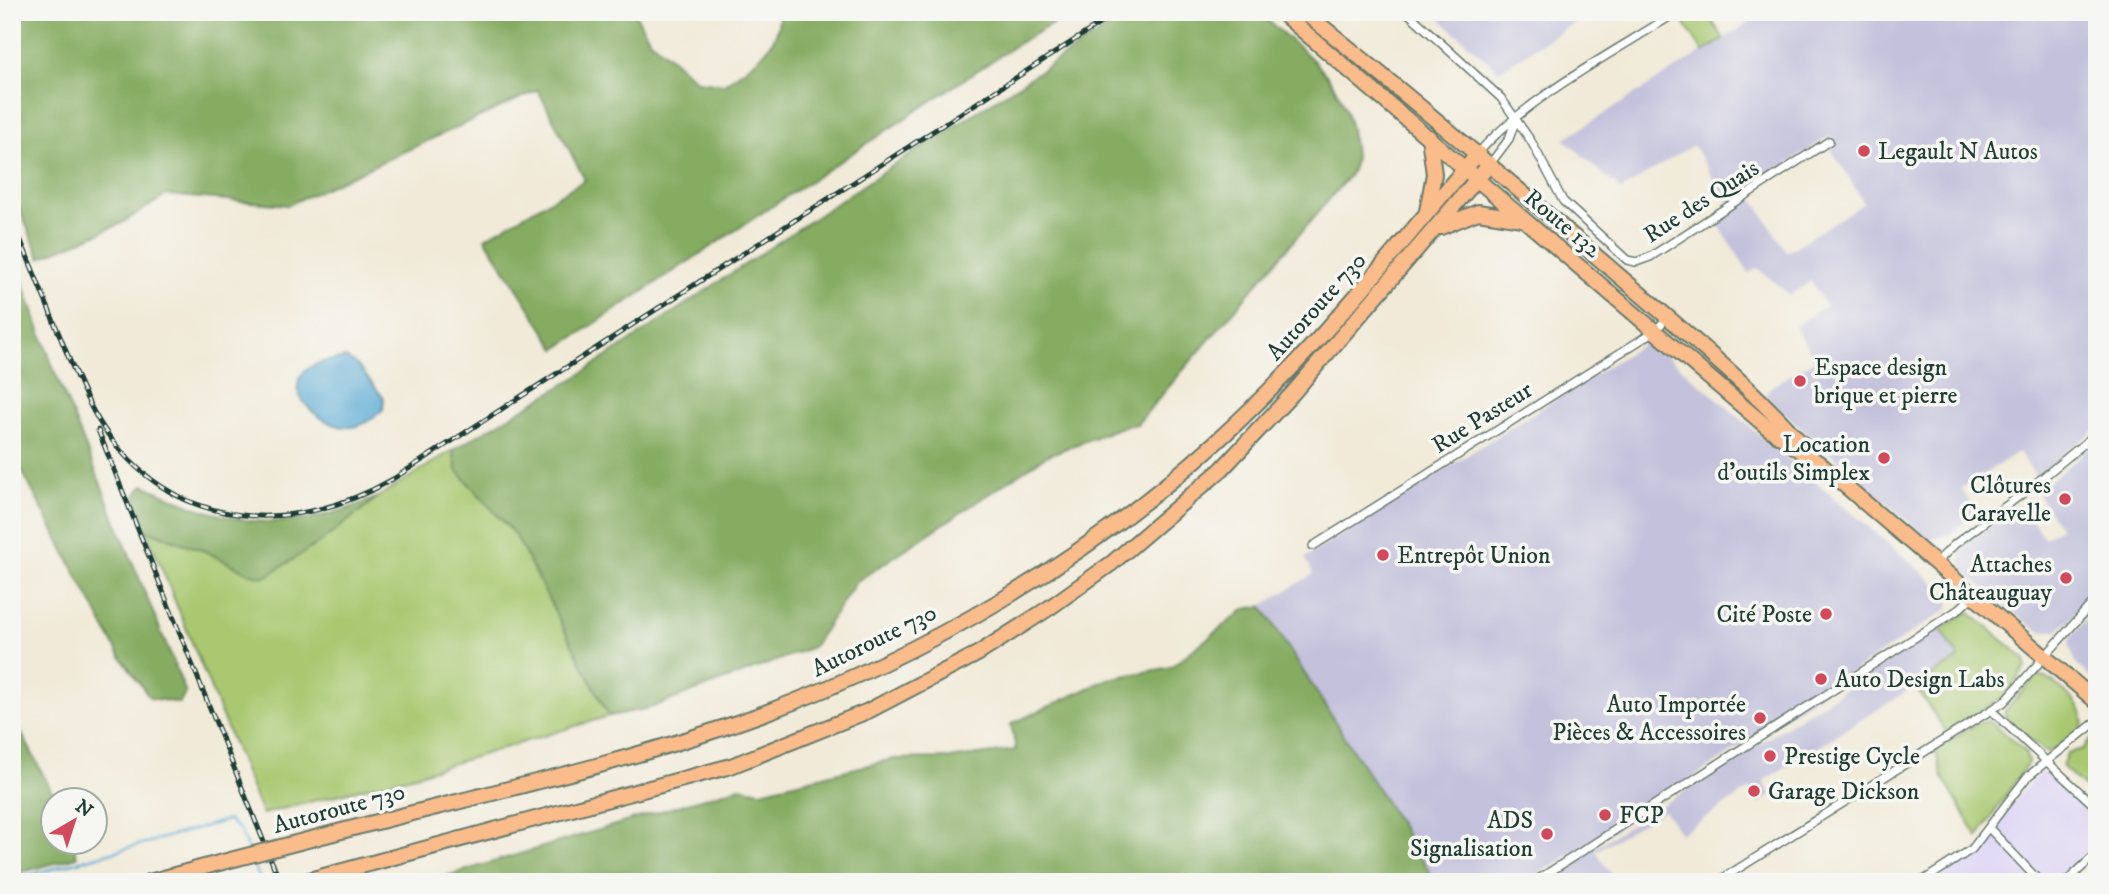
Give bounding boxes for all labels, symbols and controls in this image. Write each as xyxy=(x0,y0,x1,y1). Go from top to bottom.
place label: Legault N Autos xyxy=(1878,137,2038,167)
marker: Legault N Autos xyxy=(1856,143,1872,159)
street label: Rue des Quais xyxy=(1638,153,1765,250)
street label: Route 132 xyxy=(1518,183,1607,265)
street label: Autoroute 730 xyxy=(1260,246,1373,367)
place label: Espace design brique et pierre xyxy=(1814,353,1958,411)
marker: Espace design brique et pierre xyxy=(1792,373,1808,389)
street label: Rue Pasteur xyxy=(1427,375,1538,460)
place label: Location d'outils Simplex xyxy=(1717,430,1870,488)
marker: Location d'outils Simplex xyxy=(1876,450,1892,466)
place label: Clôtures Caravelle xyxy=(1961,471,2051,529)
marker: Clôtures Caravelle xyxy=(2057,491,2073,507)
place label: Entrepôt Union xyxy=(1397,541,1551,571)
marker: Entrepôt Union xyxy=(1375,547,1391,563)
place label: Attaches Châteauguay xyxy=(1929,550,2053,608)
marker: Attaches Châteauguay xyxy=(2058,570,2074,586)
street label: Autoroute 730 xyxy=(807,598,942,684)
place label: Cité Poste xyxy=(1716,600,1812,630)
marker: Cité Poste xyxy=(1818,606,1834,622)
place label: Auto Design Labs xyxy=(1835,665,2005,695)
marker: Auto Design Labs xyxy=(1813,671,1829,687)
place label: Auto Importée Pièces & Accessoires xyxy=(1552,690,1746,748)
marker: Auto Importée Pièces & Accessoires xyxy=(1752,710,1768,726)
place label: Prestige Cycle xyxy=(1784,742,1920,772)
marker: Prestige Cycle xyxy=(1762,748,1778,764)
street label: Autoroute 730 xyxy=(270,777,409,841)
place label: Garage Dickson xyxy=(1768,777,1920,807)
marker: Garage Dickson xyxy=(1746,783,1762,799)
north arrow xyxy=(38,786,108,856)
text: N xyxy=(70,795,97,823)
place label: FCP xyxy=(1619,801,1664,831)
place label: ADS Signalisation xyxy=(1410,806,1533,864)
marker: FCP xyxy=(1597,807,1613,823)
marker: ADS Signalisation xyxy=(1539,826,1555,842)

